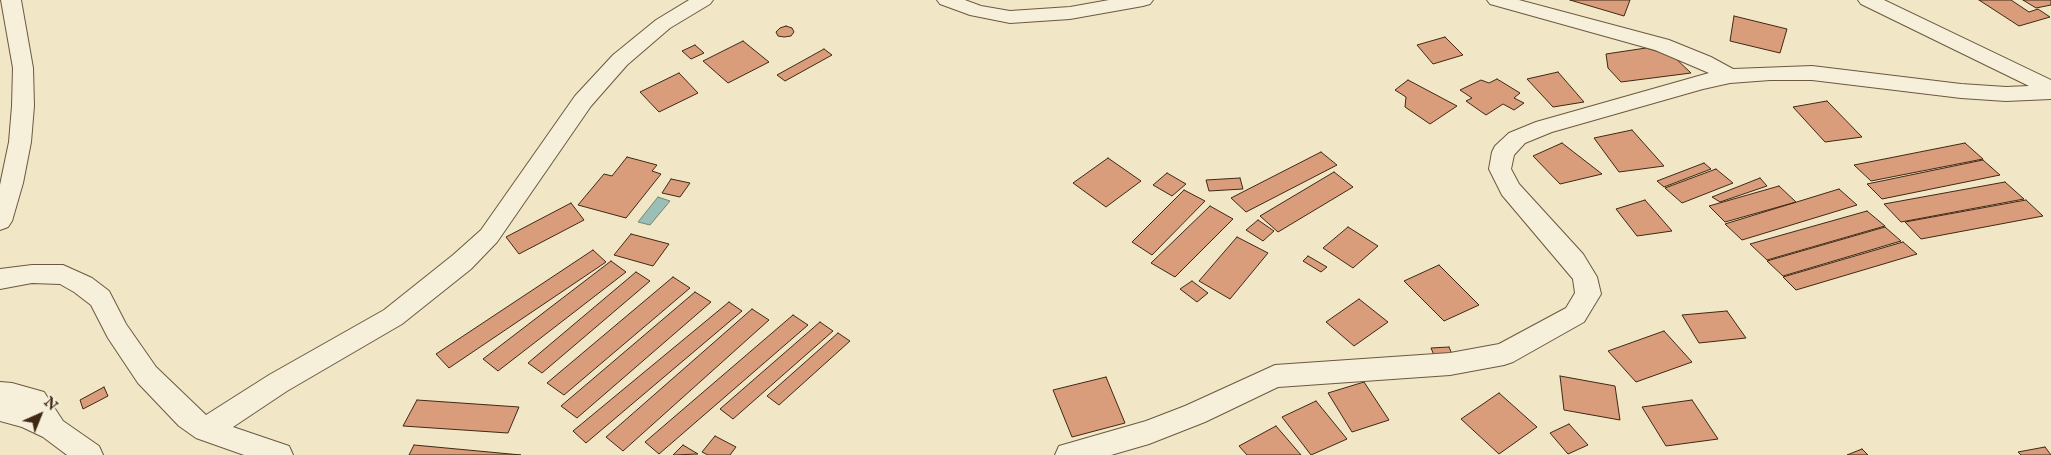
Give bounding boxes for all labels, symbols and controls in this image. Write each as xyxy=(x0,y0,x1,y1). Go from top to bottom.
north arrow xyxy=(15,390,65,440)
text: N xyxy=(40,394,61,415)

